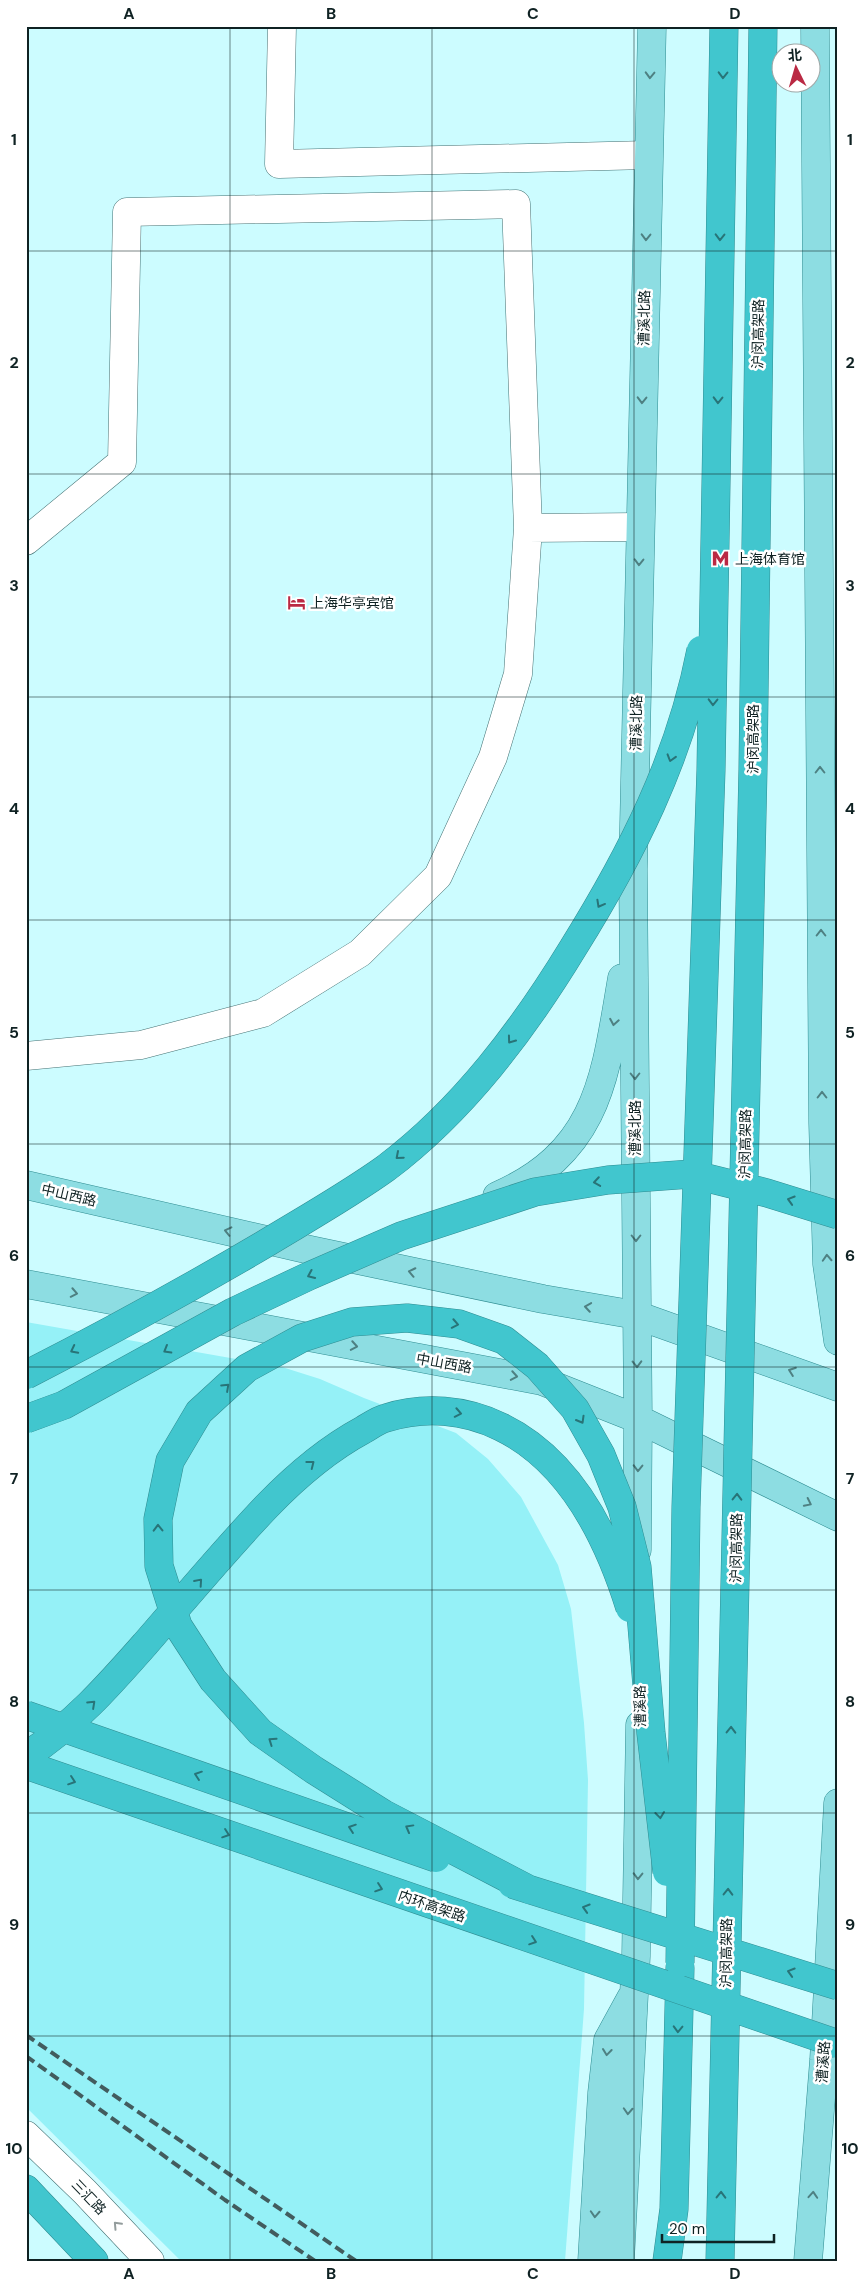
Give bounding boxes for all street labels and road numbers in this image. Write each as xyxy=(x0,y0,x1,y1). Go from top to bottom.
street label: 漕溪北路 xyxy=(635,290,653,346)
street label: 沪闵高架路 xyxy=(748,299,768,369)
street label: 漕溪北路 xyxy=(627,695,645,751)
street label: 沪闵高架路 xyxy=(744,704,762,774)
street label: 漕溪北路 xyxy=(626,1100,644,1156)
street label: 沪闵高架路 xyxy=(735,1109,755,1179)
street label: 中山西路 xyxy=(40,1180,98,1210)
street label: 中山西路 xyxy=(415,1349,473,1377)
street label: 沪闵高架路 xyxy=(726,1513,746,1583)
street label: 漕溪路 xyxy=(631,1685,649,1727)
street label: 内环高架路 xyxy=(396,1886,468,1926)
street label: 沪闵高架路 xyxy=(716,1918,736,1988)
street label: 漕溪路 xyxy=(813,2040,833,2084)
street label: 三汇路 xyxy=(68,2176,110,2218)

